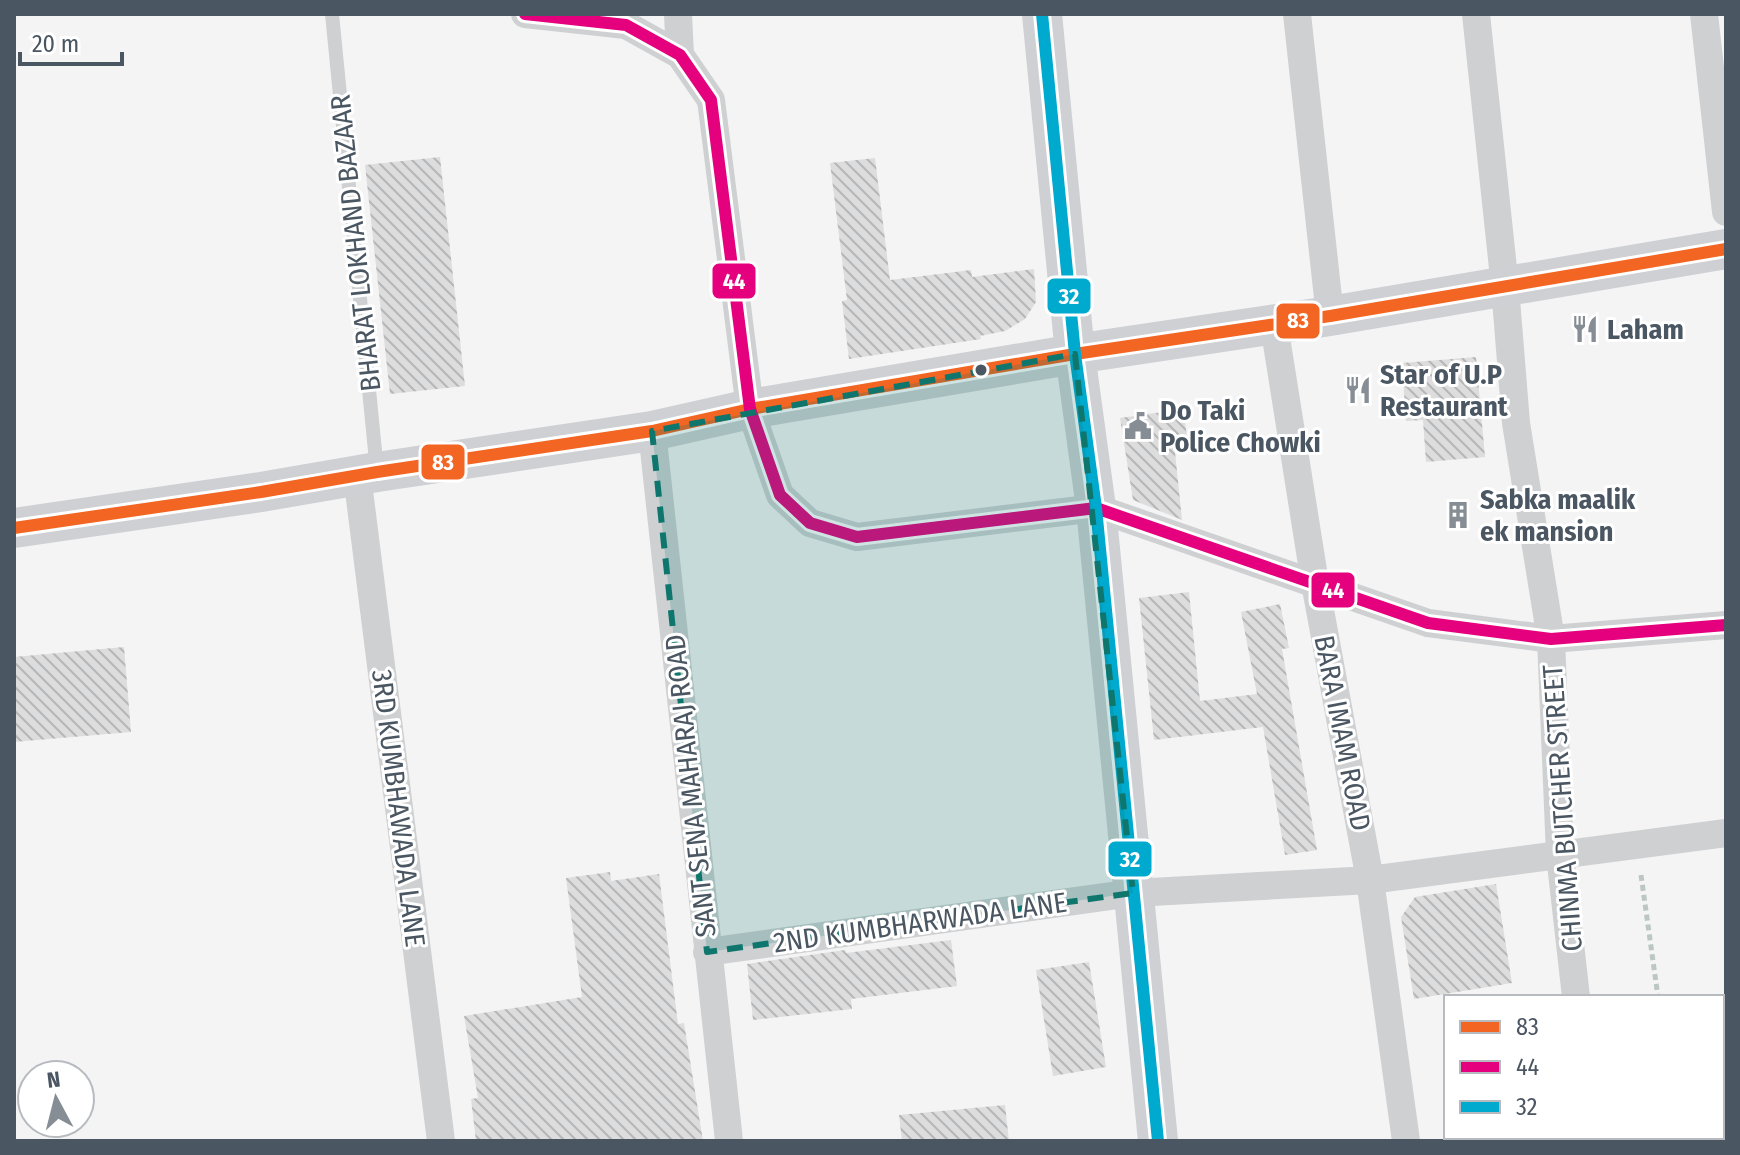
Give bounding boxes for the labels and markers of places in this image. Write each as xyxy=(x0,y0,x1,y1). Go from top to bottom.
place label: Laham xyxy=(1607,313,1684,346)
restaurant icon: Laham xyxy=(1570,314,1600,344)
place label: Star of U.P Restaurant xyxy=(1380,358,1509,423)
unlabelled marker xyxy=(973,362,989,378)
restaurant icon: Star of U.P Restaurant xyxy=(1343,375,1373,405)
place label: Do Taki Police Chowki xyxy=(1160,394,1321,459)
public building icon: Do Taki Police Chowki xyxy=(1123,411,1153,441)
place label: Sabka maalik ek mansion xyxy=(1480,483,1636,548)
building icon: Sabka maalik ek mansion xyxy=(1443,500,1473,530)

